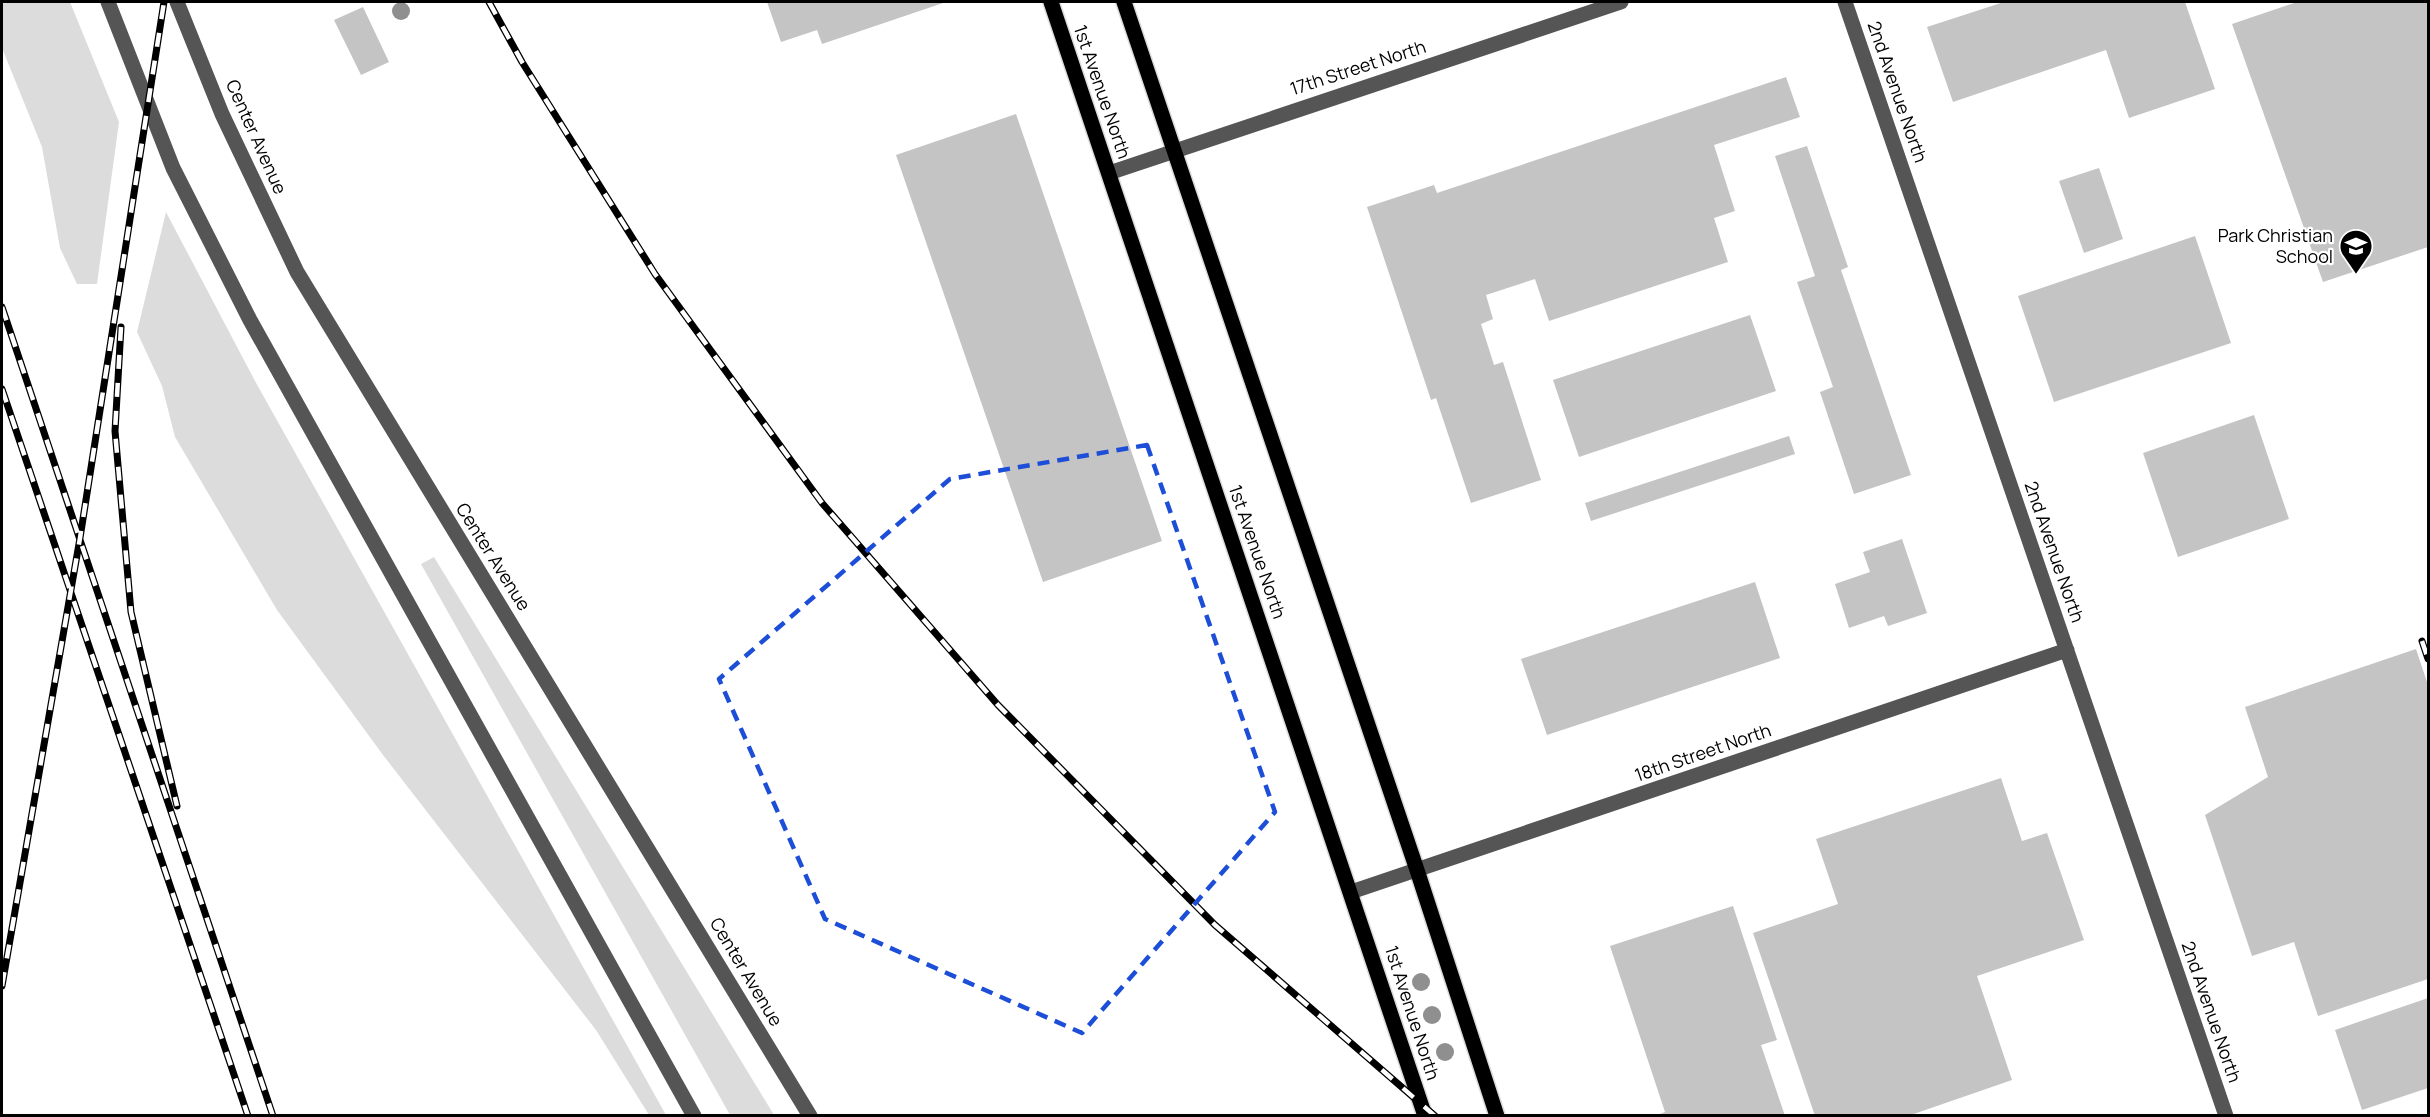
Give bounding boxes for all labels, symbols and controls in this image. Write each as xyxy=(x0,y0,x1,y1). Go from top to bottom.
street label: 2nd Avenue North xyxy=(1863,18,1933,165)
street label: 1st Avenue North xyxy=(1069,22,1137,162)
street label: 17th Street North xyxy=(1287,34,1429,100)
street label: Center Avenue xyxy=(221,76,293,198)
place label: Park Christian School xyxy=(2218,223,2333,268)
school or university icon: Park Christian School xyxy=(2338,228,2374,275)
street label: 2nd Avenue North xyxy=(2020,478,2090,625)
street label: 1st Avenue North xyxy=(1224,482,1292,622)
street label: Center Avenue xyxy=(451,498,537,615)
street label: 18th Street North xyxy=(1631,717,1774,787)
street label: Center Avenue xyxy=(705,913,789,1030)
street label: 2nd Avenue North xyxy=(2177,938,2247,1085)
street label: 1st Avenue North xyxy=(1380,942,1446,1083)

